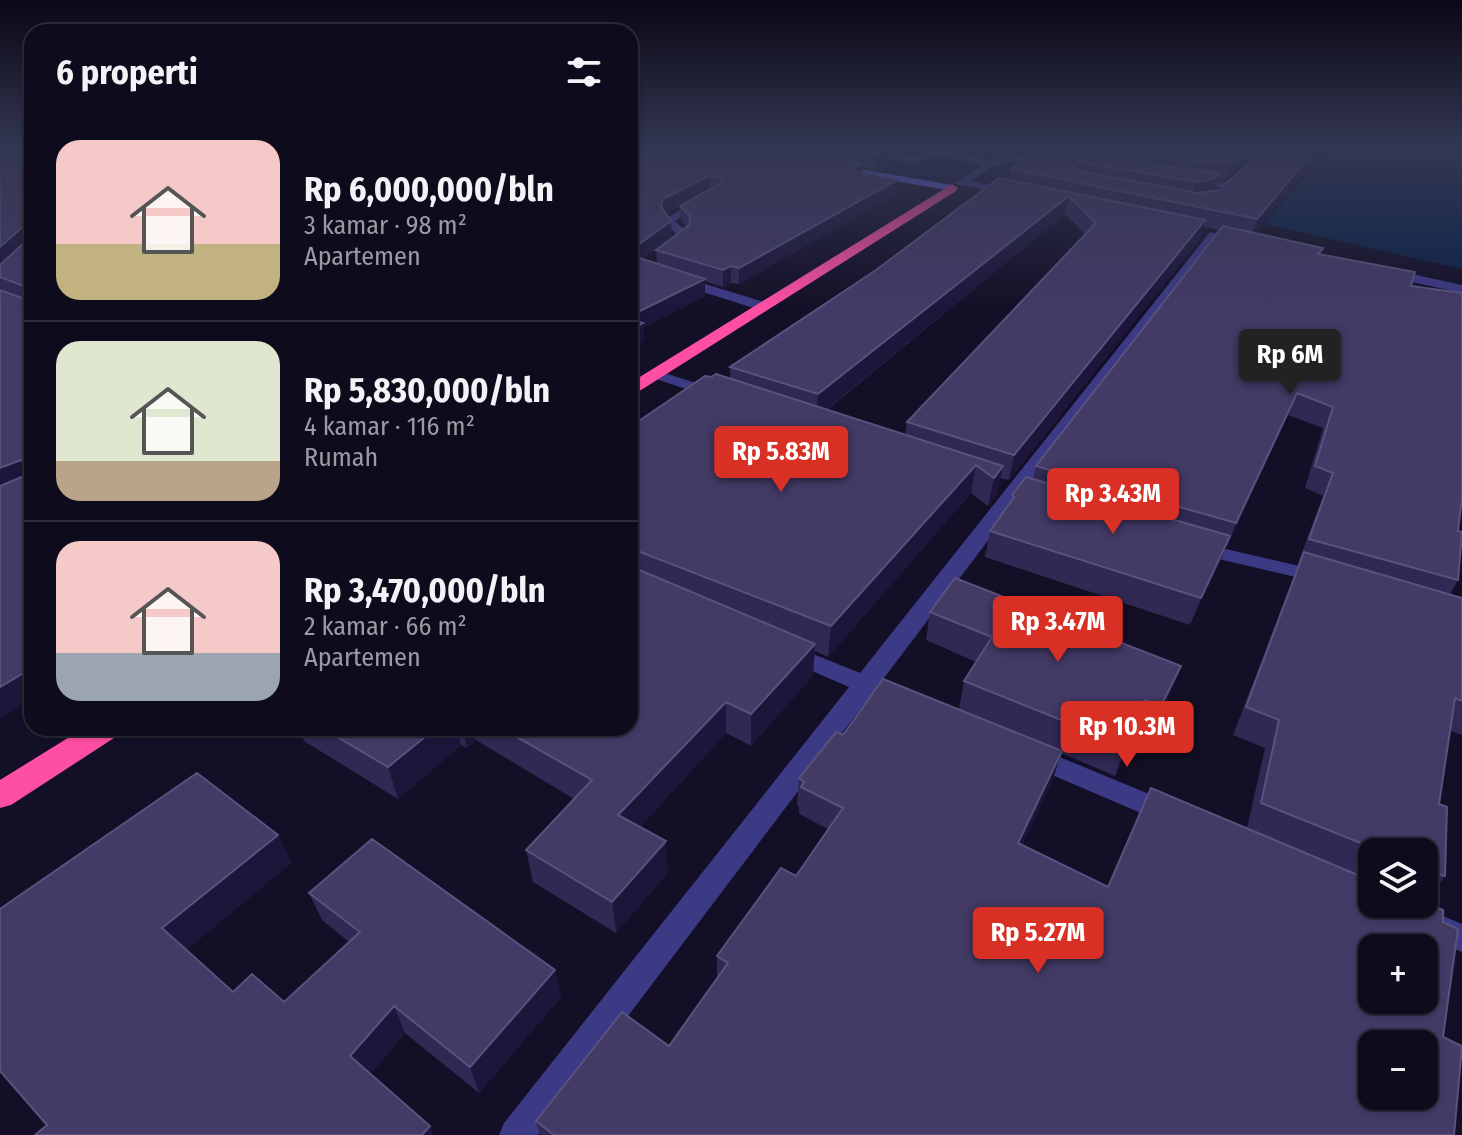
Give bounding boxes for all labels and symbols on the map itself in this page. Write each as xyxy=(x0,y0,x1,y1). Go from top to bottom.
pin: Rp 6M xyxy=(1234,329,1346,397)
pin: Rp 5.83M xyxy=(698,426,864,494)
pin: Rp 3.43M xyxy=(1030,468,1196,536)
pin: Rp 3.47M xyxy=(975,596,1141,664)
pin: Rp 10.3M xyxy=(1044,701,1210,769)
pin: Rp 5.27M xyxy=(955,907,1121,975)

